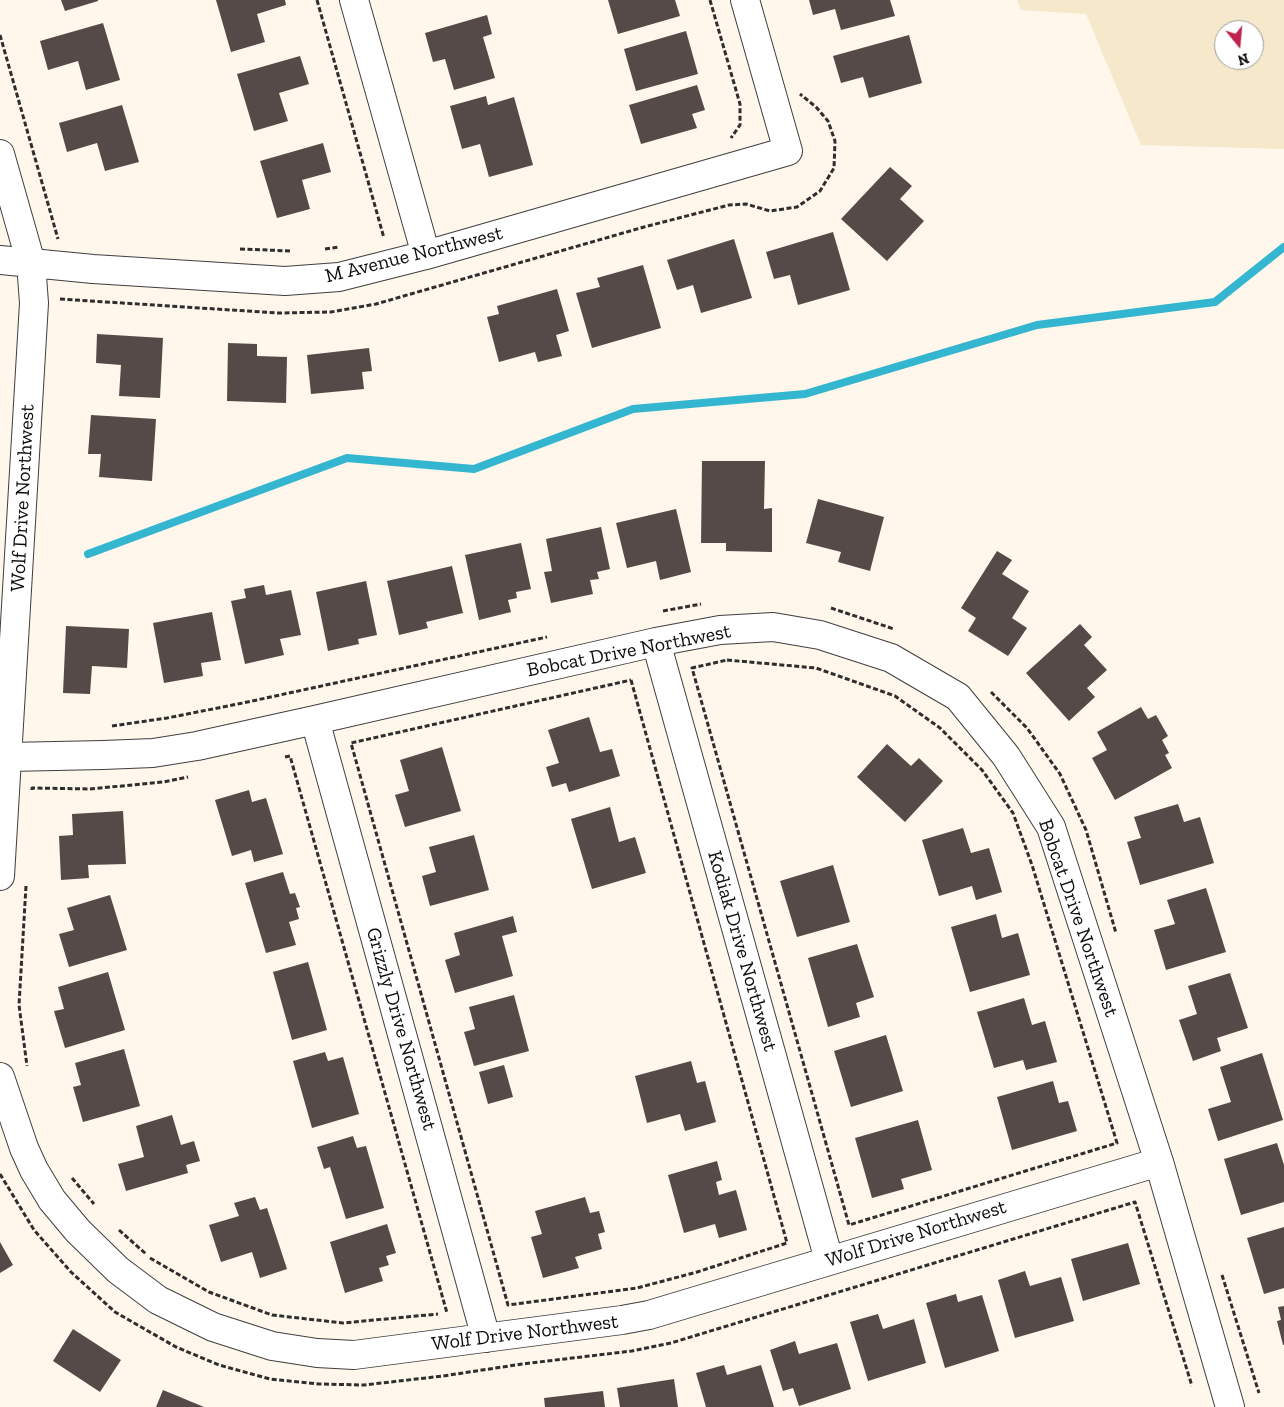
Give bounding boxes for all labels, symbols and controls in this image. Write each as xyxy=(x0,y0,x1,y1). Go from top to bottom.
north arrow xyxy=(1214,20,1264,70)
text: N xyxy=(1236,49,1251,69)
street label: M Avenue Northwest xyxy=(323,221,505,289)
street label: Wolf Drive Northwest xyxy=(6,404,40,592)
street label: Bobcat Drive Northwest xyxy=(525,619,733,683)
street label: Bobcat Drive Northwest xyxy=(1033,816,1123,1020)
street label: Kodiak Drive Northwest xyxy=(702,848,782,1054)
street label: Grizzly Drive Northwest xyxy=(361,925,441,1133)
street label: Wolf Drive Northwest xyxy=(823,1195,1009,1273)
street label: Wolf Drive Northwest xyxy=(430,1310,620,1356)

